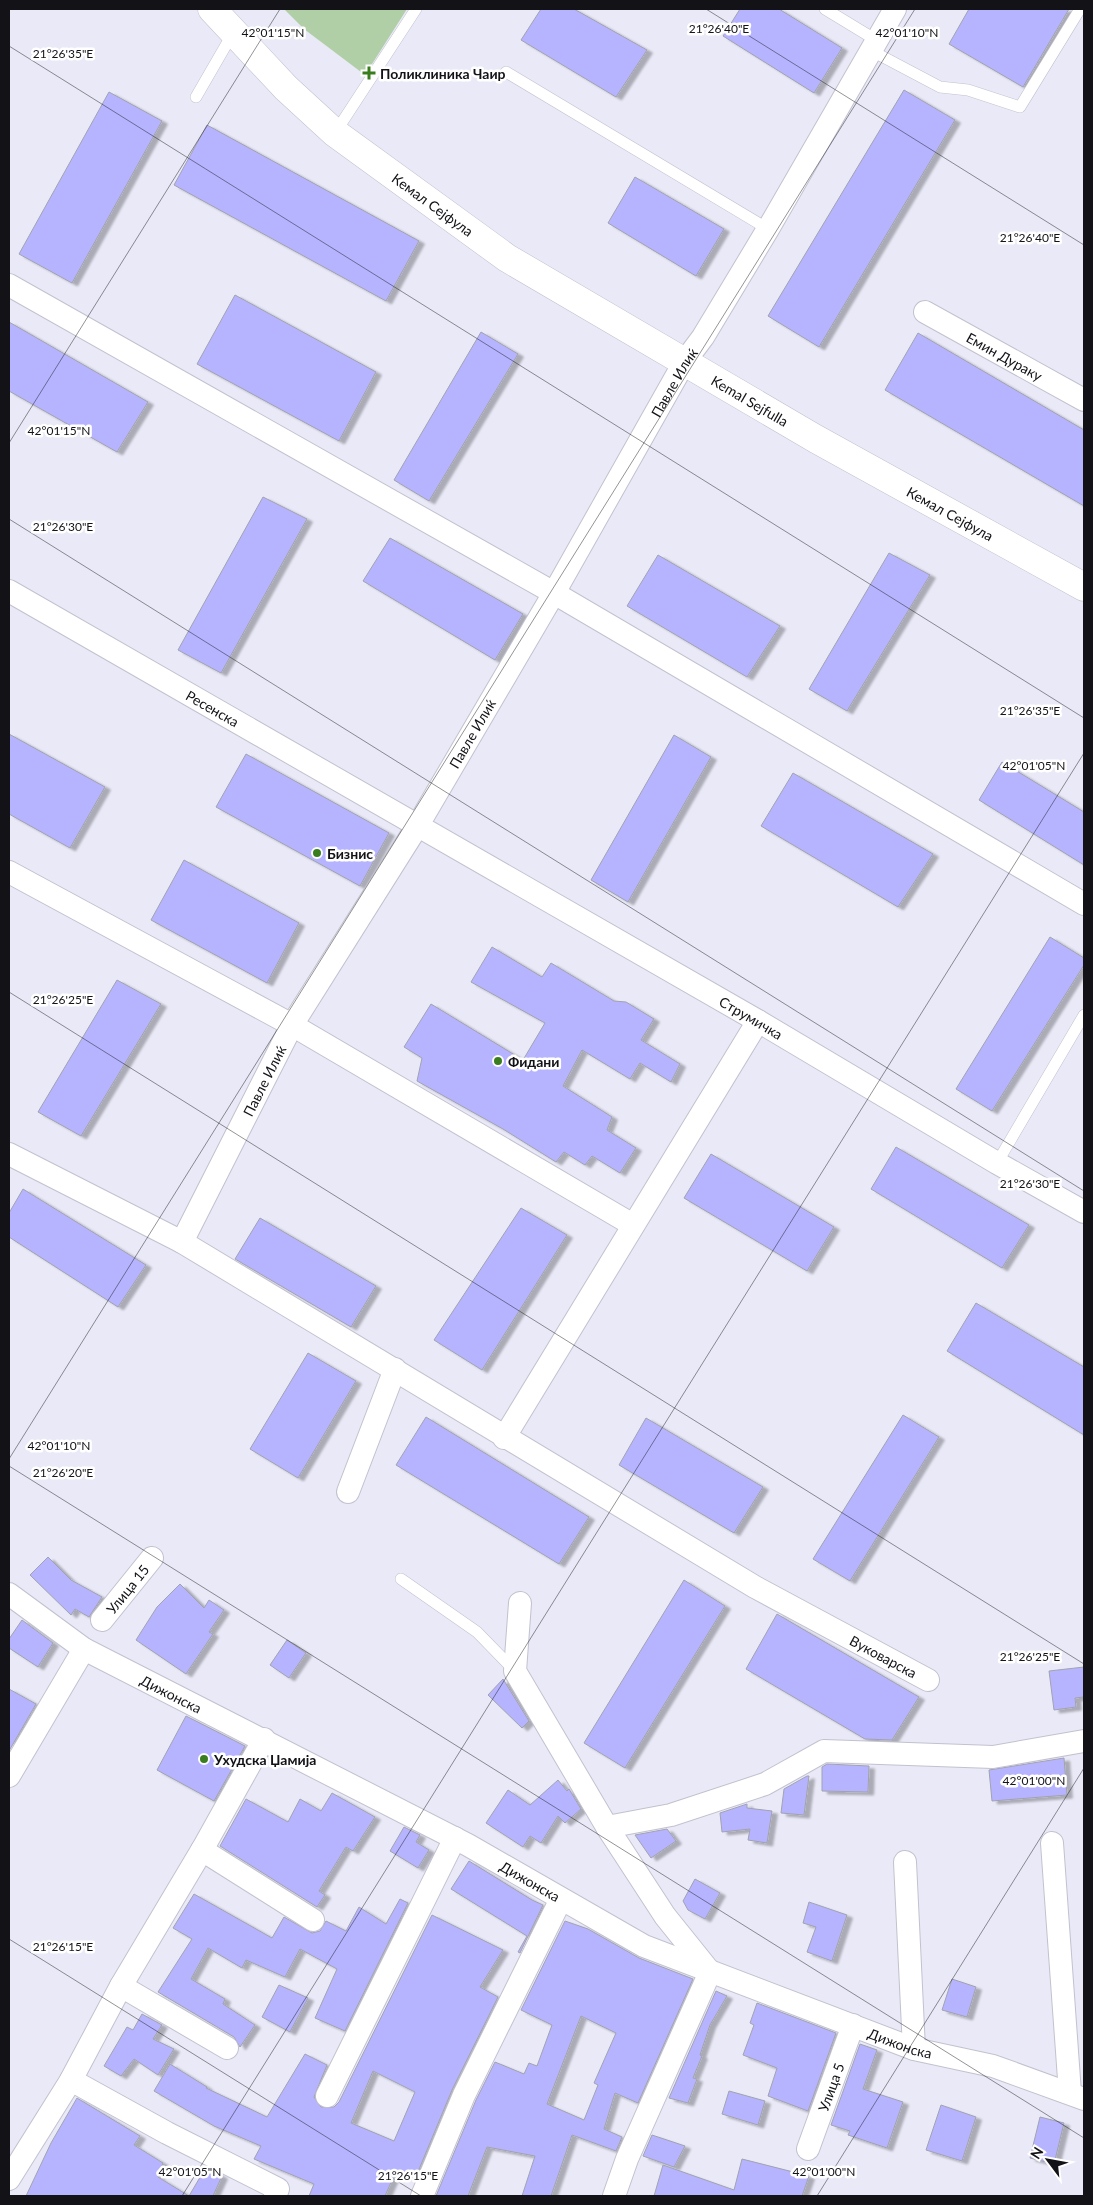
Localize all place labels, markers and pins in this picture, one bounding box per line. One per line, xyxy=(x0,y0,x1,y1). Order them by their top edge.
place label: Поликлиника Чаир xyxy=(380,65,506,82)
marker: Поликлиника Чаир xyxy=(362,66,376,80)
place label: Бизнис xyxy=(327,845,373,862)
marker: Бизнис xyxy=(311,847,323,859)
place label: Фидани xyxy=(508,1053,559,1070)
marker: Фидани xyxy=(492,1055,504,1067)
place label: Ухудска Џамија xyxy=(213,1751,316,1768)
marker: Ухудска Џамија xyxy=(198,1753,210,1765)

